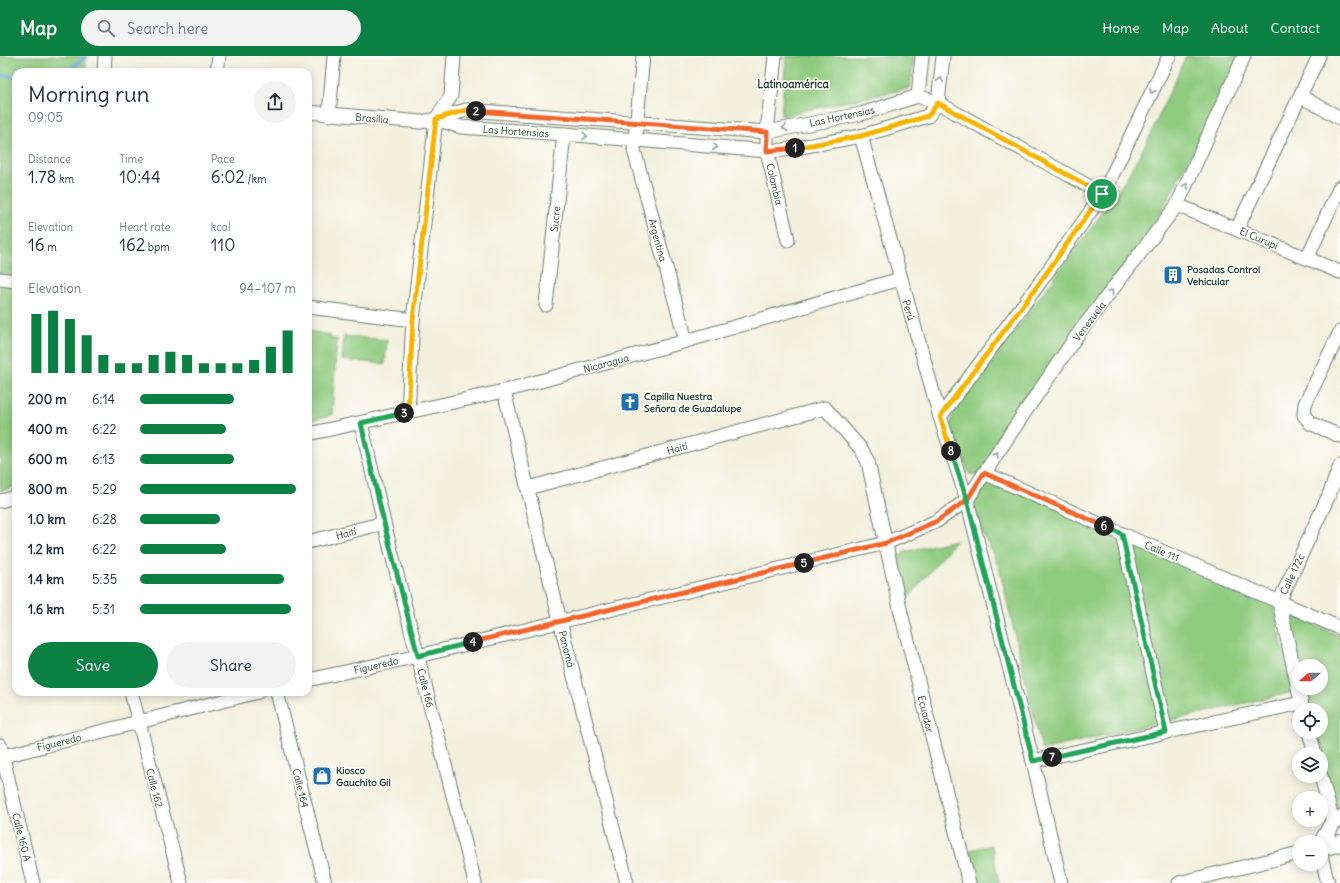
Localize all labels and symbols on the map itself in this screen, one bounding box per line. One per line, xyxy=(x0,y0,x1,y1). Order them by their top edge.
district label: Latinoamérica xyxy=(757,77,829,91)
one-way arrow xyxy=(936,77,945,83)
one-way arrow xyxy=(1149,87,1157,94)
pin: 2 xyxy=(466,101,486,121)
street label: Las Hortensias xyxy=(808,103,876,130)
street label: Brasilia xyxy=(355,111,389,126)
street label: Las Hortensias xyxy=(482,123,550,140)
one-way arrow xyxy=(781,124,788,132)
one-way arrow xyxy=(582,131,588,140)
pin: 1 xyxy=(785,138,805,158)
one-way arrow xyxy=(712,142,718,151)
street label: Colombia xyxy=(763,162,786,206)
pin xyxy=(1085,177,1119,211)
one-way arrow xyxy=(1181,183,1189,190)
street label: Sucre xyxy=(548,206,563,232)
street label: Argentina xyxy=(646,217,670,263)
street label: El Curupí xyxy=(1238,225,1280,252)
place label: Posadas Control Vehicular xyxy=(1187,263,1260,288)
building icon: Posadas Control Vehicular xyxy=(1162,264,1184,286)
one-way arrow xyxy=(1106,289,1113,296)
street label: Perú xyxy=(899,298,918,322)
street label: Venezuela xyxy=(1070,299,1109,344)
street label: Nicaragua xyxy=(582,351,631,376)
place label: Capilla Nuestra Señora de Guadalupe xyxy=(644,390,742,415)
church icon: Capilla Nuestra Señora de Guadalupe xyxy=(619,391,641,413)
pin: 3 xyxy=(394,403,414,423)
street label: Haití xyxy=(665,440,689,457)
pin: 8 xyxy=(941,441,961,461)
one-way arrow xyxy=(991,452,999,459)
pin: 6 xyxy=(1094,516,1114,536)
street label: Haití xyxy=(334,525,358,542)
street label: Calle 111 xyxy=(1143,538,1181,565)
street label: Calle 172c xyxy=(1277,552,1308,597)
pin: 5 xyxy=(794,553,814,573)
street label: Panamá xyxy=(556,629,577,669)
pin: 4 xyxy=(463,632,483,652)
street label: Figueredo xyxy=(353,654,400,677)
north arrow xyxy=(1292,659,1328,695)
street label: Calle 166 xyxy=(414,667,437,709)
street label: Ecuador xyxy=(915,694,936,734)
street label: Figueredo xyxy=(36,731,83,754)
pin: 7 xyxy=(1042,747,1062,767)
place label: Kiosco Gauchito Gil xyxy=(336,764,391,789)
shop icon: Kiosco Gauchito Gil xyxy=(311,765,333,787)
street label: Calle 162 xyxy=(143,767,166,809)
street label: Calle 164 xyxy=(289,767,312,809)
street label: Calle 160 A xyxy=(9,811,34,863)

